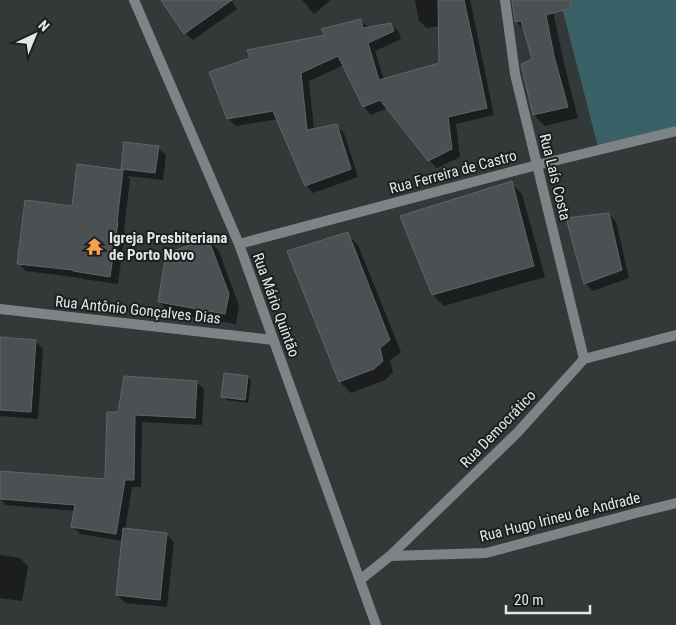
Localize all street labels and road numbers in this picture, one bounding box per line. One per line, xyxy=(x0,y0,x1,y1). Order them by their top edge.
street label: Rua Laís Costa xyxy=(536,132,574,222)
street label: Rua Ferreira de Castro xyxy=(387,146,519,198)
street label: Rua Mário Quintão xyxy=(249,250,303,360)
street label: Rua Antônio Gonçalves Dias xyxy=(54,292,222,328)
street label: Rua Democrático xyxy=(456,386,540,472)
street label: Rua Hugo Irineu de Andrade xyxy=(478,488,642,546)

